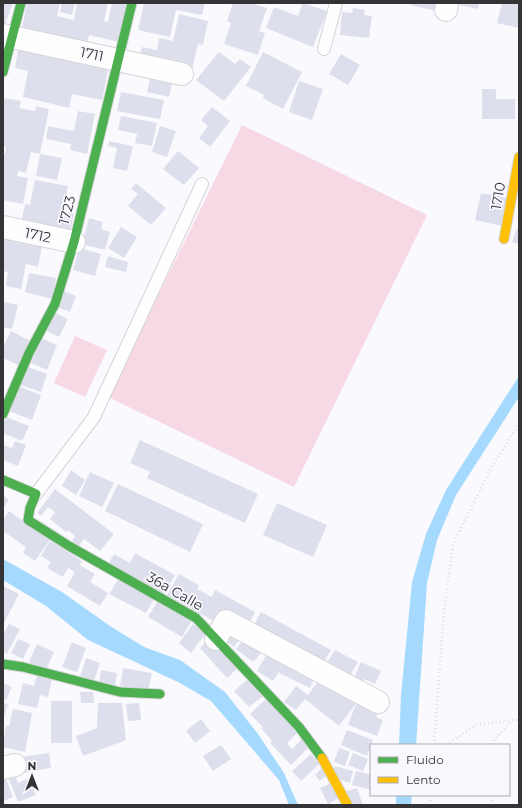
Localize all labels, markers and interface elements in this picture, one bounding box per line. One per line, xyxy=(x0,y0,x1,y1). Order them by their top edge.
street label: 1711 xyxy=(79,43,105,65)
street label: 1710 xyxy=(487,181,509,211)
street label: 1723 xyxy=(55,194,79,226)
street label: 1712 xyxy=(23,223,53,247)
street label: 36a Calle xyxy=(143,568,207,614)
legend xyxy=(370,744,510,796)
text: Fluido xyxy=(406,752,444,767)
north arrow xyxy=(12,756,52,796)
text: N xyxy=(28,759,36,773)
text: Lento xyxy=(406,772,441,787)

